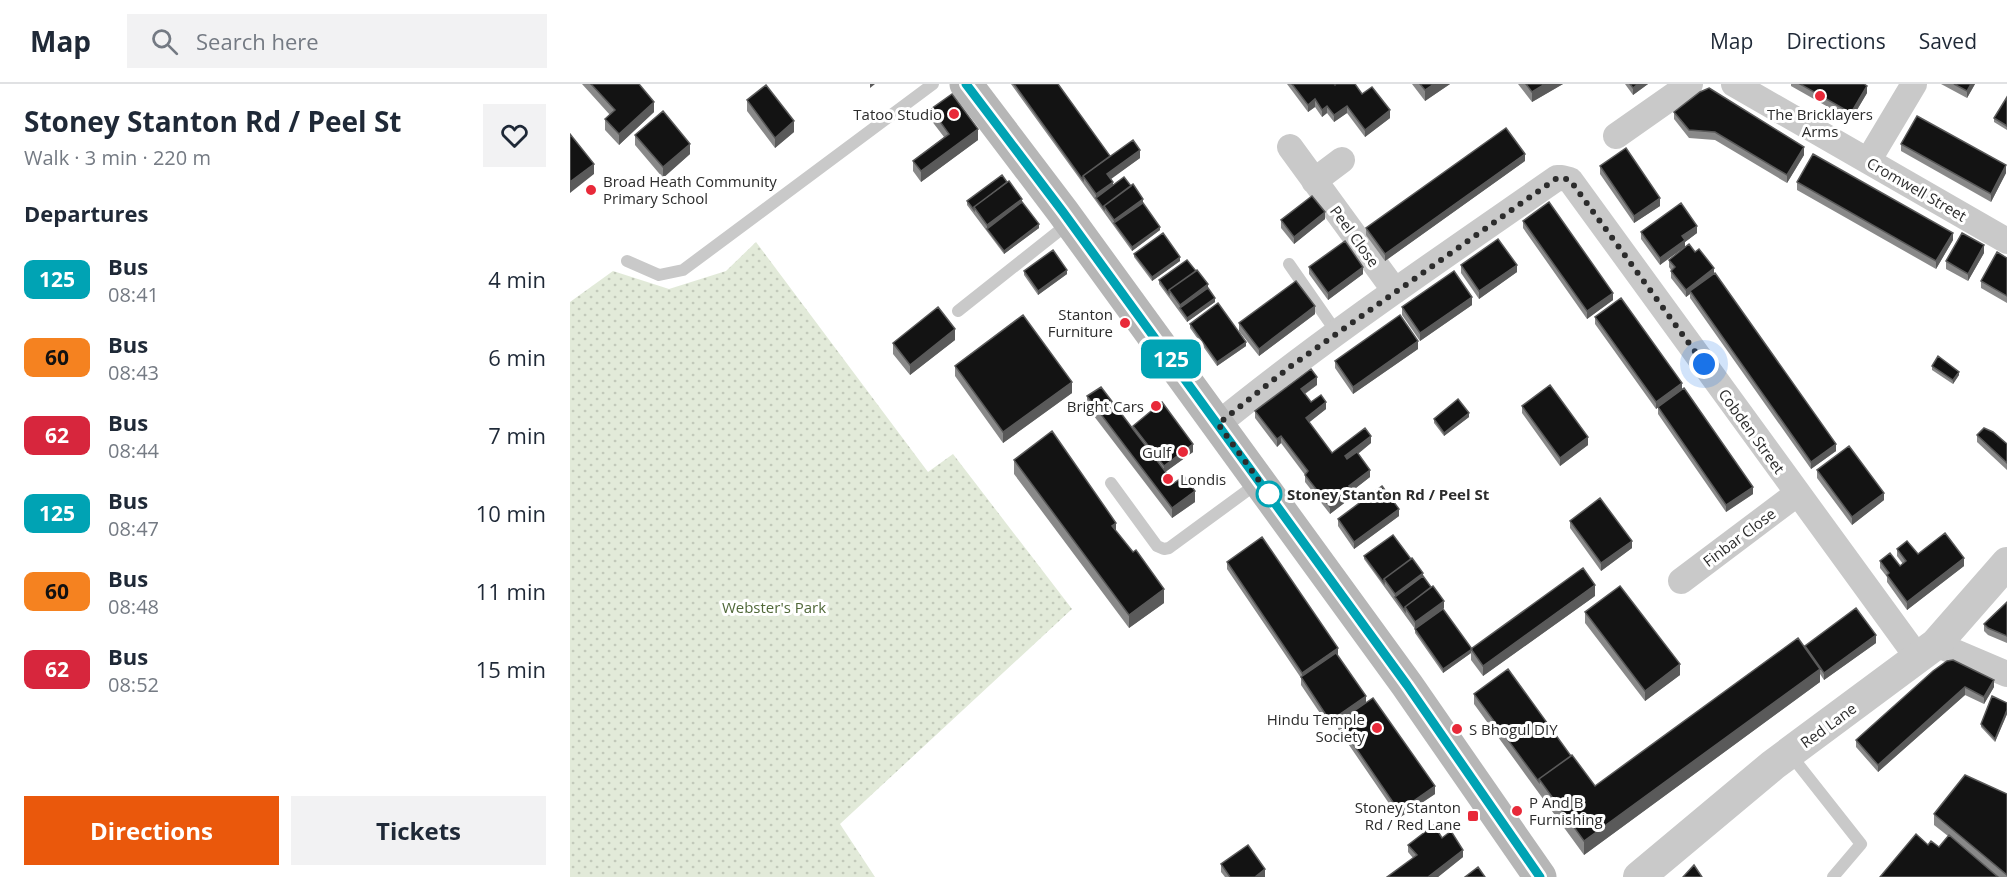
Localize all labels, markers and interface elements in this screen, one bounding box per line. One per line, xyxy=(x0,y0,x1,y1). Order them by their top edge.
search box xyxy=(127,14,547,68)
text: Map xyxy=(30,22,91,60)
icon: search xyxy=(148,25,181,58)
text: Search here xyxy=(196,26,319,56)
text: Map xyxy=(1710,27,1753,55)
text: Directions xyxy=(1786,27,1886,55)
text: Saved xyxy=(1919,27,1977,55)
marker: The Bricklayers Arms xyxy=(1813,89,1827,103)
text: Stoney Stanton Rd / Peel St xyxy=(24,102,402,140)
button: heart xyxy=(483,104,546,167)
place label: Tatoo Studio xyxy=(853,104,942,124)
place label: The Bricklayers Arms xyxy=(1767,104,1873,141)
marker: Tatoo Studio xyxy=(947,107,961,121)
text: Walk · 3 min · 220 m xyxy=(24,144,211,171)
street label: Cromwell Street xyxy=(1864,152,1970,226)
place label: Broad Heath Community Primary School xyxy=(603,171,777,208)
marker: Broad Heath Community Primary School xyxy=(584,183,598,197)
text: Departures xyxy=(24,198,148,228)
street label: Peel Close xyxy=(1326,201,1384,271)
text: Bus xyxy=(108,251,148,281)
text: 4 min xyxy=(488,264,546,294)
text: 125 xyxy=(39,265,75,293)
text: 08:41 xyxy=(108,281,159,308)
place label: Stanton Furniture xyxy=(1048,304,1113,341)
marker: Stanton Furniture xyxy=(1118,316,1132,330)
text: Bus xyxy=(108,329,148,359)
line badge: 125 xyxy=(1136,340,1206,378)
text: 6 min xyxy=(488,342,546,372)
text: 60 xyxy=(45,343,69,371)
text: 125 xyxy=(1153,345,1189,373)
your location xyxy=(1689,349,1719,379)
text: 08:43 xyxy=(108,359,159,386)
street label: Cobden Street xyxy=(1714,385,1790,477)
place label: Bright Cars xyxy=(1067,396,1144,416)
marker: Bright Cars xyxy=(1149,399,1163,413)
text: Bus xyxy=(108,407,148,437)
text: 7 min xyxy=(488,420,546,450)
text: 62 xyxy=(45,421,69,449)
text: 08:44 xyxy=(108,437,159,464)
place label: Gulf xyxy=(1142,442,1172,462)
marker: Gulf xyxy=(1176,445,1190,459)
place label: Londis xyxy=(1180,469,1226,489)
marker: Londis xyxy=(1161,472,1175,486)
marker: Stoney Stanton Rd / Peel St xyxy=(1256,481,1282,507)
place label: Stoney Stanton Rd / Peel St xyxy=(1287,484,1490,504)
text: Bus xyxy=(108,485,148,515)
text: 10 min xyxy=(476,498,546,528)
text: 125 xyxy=(39,499,75,527)
street label: Finbar Close xyxy=(1699,503,1779,571)
text: 08:47 xyxy=(108,515,159,542)
text: Bus xyxy=(108,563,148,593)
text: 11 min xyxy=(476,576,546,606)
text: 60 xyxy=(45,577,69,605)
text: 08:48 xyxy=(108,593,159,620)
park label: Webster's Park xyxy=(722,597,826,617)
text: Bus xyxy=(108,641,148,671)
text: 15 min xyxy=(476,654,546,684)
text: 62 xyxy=(45,655,69,683)
text: 08:52 xyxy=(108,671,159,698)
street label: Red Lane xyxy=(1796,698,1860,752)
place label: Hindu Temple Society xyxy=(1267,709,1365,746)
place label: S Bhogul DIY xyxy=(1469,719,1558,739)
marker: Hindu Temple Society xyxy=(1370,721,1384,735)
marker: S Bhogul DIY xyxy=(1450,722,1464,736)
place label: P And B Furnishing xyxy=(1529,792,1603,829)
button: Directions xyxy=(24,796,279,865)
button: Tickets xyxy=(291,796,546,865)
place label: Stoney Stanton Rd / Red Lane xyxy=(1355,797,1461,834)
marker: P And B Furnishing xyxy=(1510,804,1524,818)
marker: Stoney Stanton Rd / Red Lane xyxy=(1466,809,1480,823)

